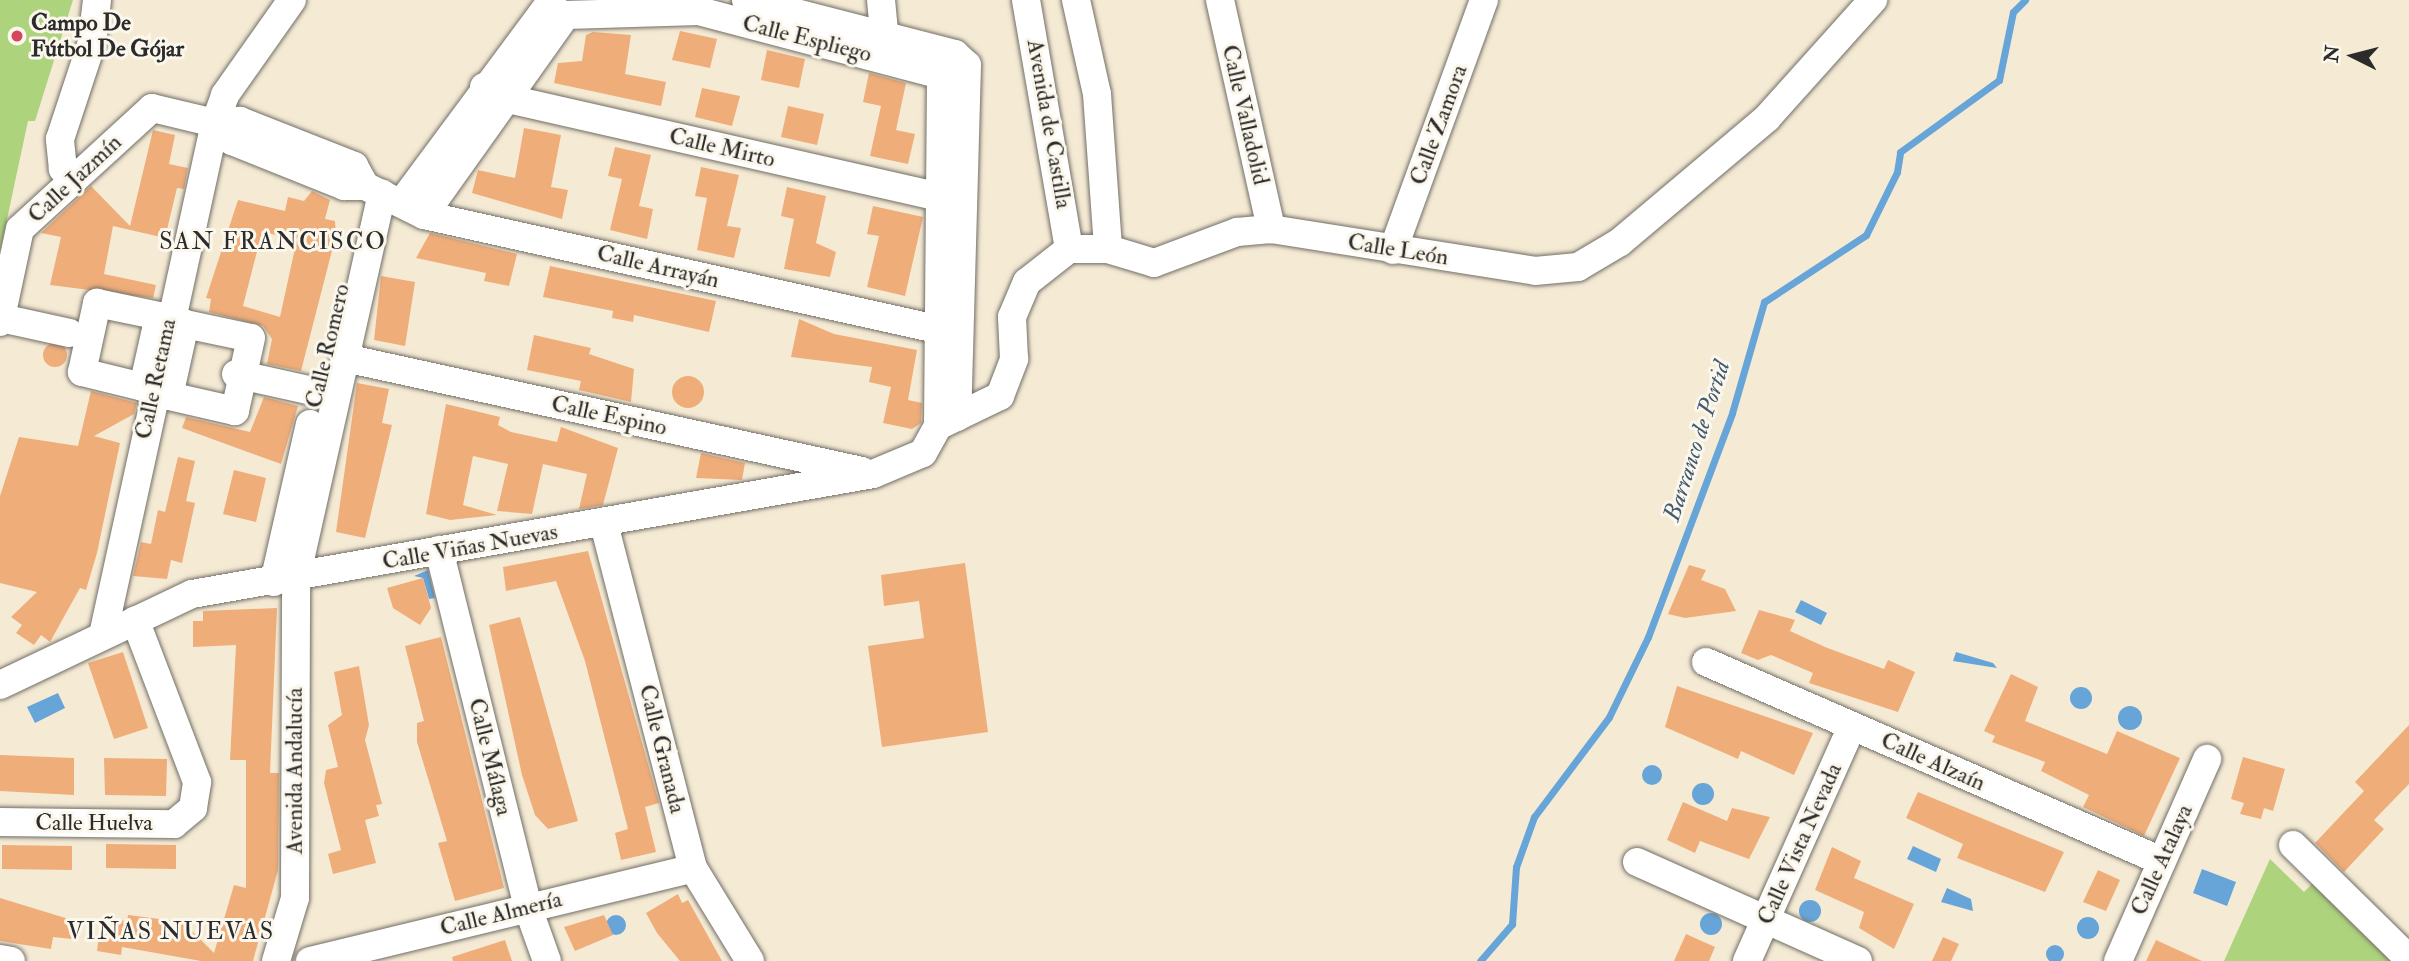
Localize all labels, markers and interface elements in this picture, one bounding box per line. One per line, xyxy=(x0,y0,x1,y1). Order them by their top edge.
place label: Campo De Fútbol De Gójar xyxy=(31,9,184,63)
street label: Calle Espliego xyxy=(740,10,874,68)
north arrow xyxy=(2318,21,2388,91)
marker: Campo De Fútbol De Gójar xyxy=(9,28,25,44)
street label: Avenida de Castilla xyxy=(1021,37,1077,211)
street label: Calle Valladolid xyxy=(1215,42,1275,188)
text: N xyxy=(2319,44,2345,64)
street label: Calle Zamora xyxy=(1404,61,1474,189)
street label: Calle Mirto xyxy=(666,122,778,174)
street label: Calle Jazmín xyxy=(23,129,127,229)
district label: SAN FRANCISCO xyxy=(161,228,385,256)
street label: Calle León xyxy=(1346,228,1450,272)
street label: Calle Arrayán xyxy=(594,240,722,294)
street label: Calle Romero xyxy=(300,281,356,411)
street label: Calle Retama xyxy=(130,316,182,442)
water label: Barranco de Portid xyxy=(1658,357,1736,525)
street label: Calle Espino xyxy=(549,390,669,442)
street label: Calle Viñas Nuevas xyxy=(380,518,560,576)
street label: Calle Granada xyxy=(633,682,691,816)
street label: Avenida Andalucía xyxy=(281,688,309,854)
street label: Calle Málaga xyxy=(462,695,518,819)
street label: Calle Alzaín xyxy=(1876,727,1990,797)
street label: Calle Vista Nevada xyxy=(1752,759,1848,929)
street label: Calle Atalaya xyxy=(2125,800,2199,920)
street label: Calle Huelva xyxy=(35,809,153,837)
street label: Calle Almería xyxy=(437,886,565,942)
district label: VIÑAS NUEVAS xyxy=(68,918,274,946)

